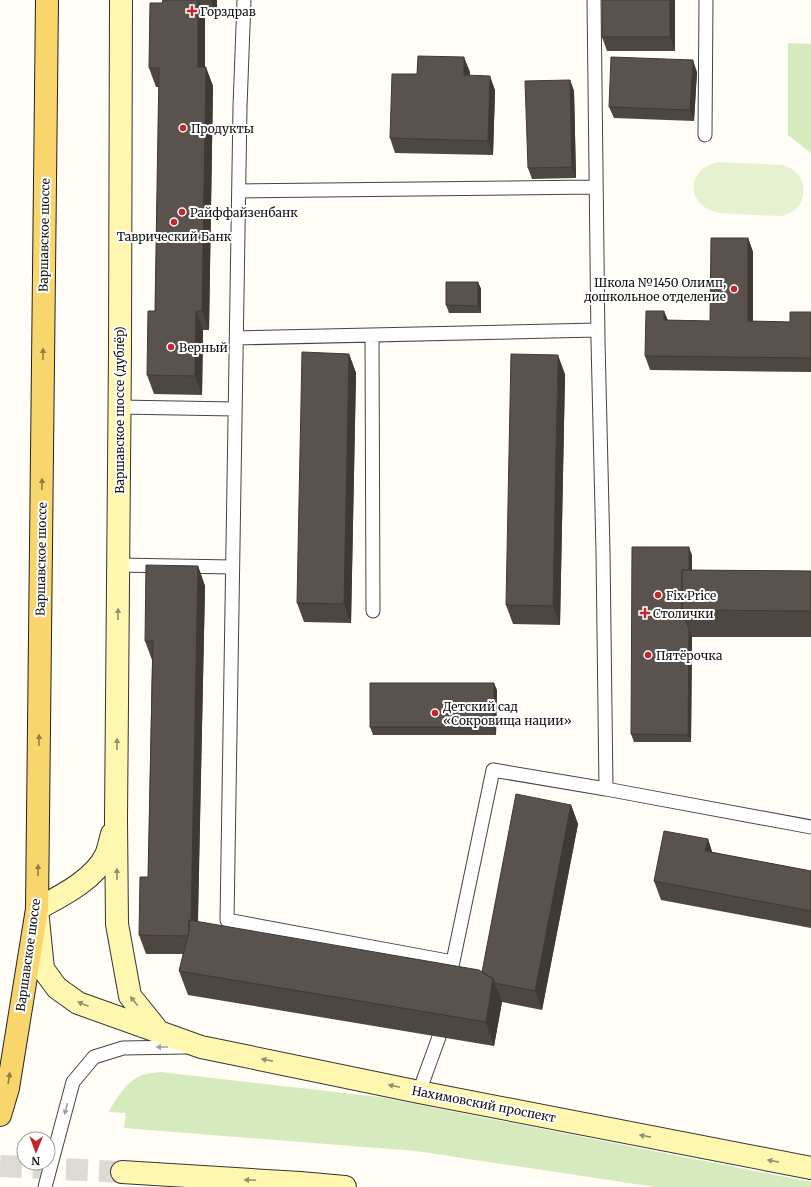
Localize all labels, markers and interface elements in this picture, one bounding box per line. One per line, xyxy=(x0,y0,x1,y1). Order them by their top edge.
place label: Горздрав xyxy=(200,4,256,19)
marker: Горздрав xyxy=(187,6,197,16)
place label: Продукты xyxy=(191,121,254,136)
marker: Продукты xyxy=(178,123,188,133)
street label: Варшавское шоссе xyxy=(36,178,52,292)
place label: Райффайзенбанк xyxy=(190,205,298,220)
marker: Райффайзенбанк xyxy=(177,207,187,217)
marker: Таврический Банк xyxy=(169,217,179,227)
place label: Таврический Банк xyxy=(117,229,232,244)
place label: Школа №1450 Олимп, дошкольное отделение xyxy=(583,275,726,304)
marker: Школа №1450 Олимп, дошкольное отделение xyxy=(729,284,739,294)
street label: Варшавское шоссе (дублёр) xyxy=(112,326,127,494)
place label: Верный xyxy=(179,340,228,355)
marker: Верный xyxy=(166,342,176,352)
one-way arrow xyxy=(40,347,46,360)
one-way arrow xyxy=(39,477,45,490)
street label: Варшавское шоссе xyxy=(33,502,49,616)
place label: Fix Price xyxy=(666,588,716,603)
marker: Fix Price xyxy=(653,590,663,600)
place label: Столички xyxy=(653,606,714,621)
one-way arrow xyxy=(115,607,121,620)
marker: Столички xyxy=(640,608,650,618)
place label: Пятёрочка xyxy=(656,648,723,663)
marker: Пятёрочка xyxy=(643,650,653,660)
place label: Детский сад «Сокровища нации» xyxy=(443,699,572,728)
marker: Детский сад «Сокровища нации» xyxy=(430,708,440,718)
one-way arrow xyxy=(36,733,42,746)
one-way arrow xyxy=(114,737,120,750)
one-way arrow xyxy=(34,864,41,876)
one-way arrow xyxy=(114,867,120,880)
street label: Варшавское шоссе xyxy=(13,898,43,1012)
one-way arrow xyxy=(130,996,139,1007)
one-way arrow xyxy=(76,1000,88,1006)
one-way arrow xyxy=(155,1044,168,1050)
one-way arrow xyxy=(260,1057,273,1063)
one-way arrow xyxy=(7,1072,13,1084)
one-way arrow xyxy=(388,1083,400,1089)
street label: Нахимовский проспект xyxy=(411,1083,557,1125)
one-way arrow xyxy=(63,1103,69,1115)
north arrow xyxy=(16,1131,56,1171)
one-way arrow xyxy=(639,1132,651,1138)
text: N xyxy=(31,1154,40,1168)
one-way arrow xyxy=(767,1157,779,1163)
one-way arrow xyxy=(244,1176,256,1183)

